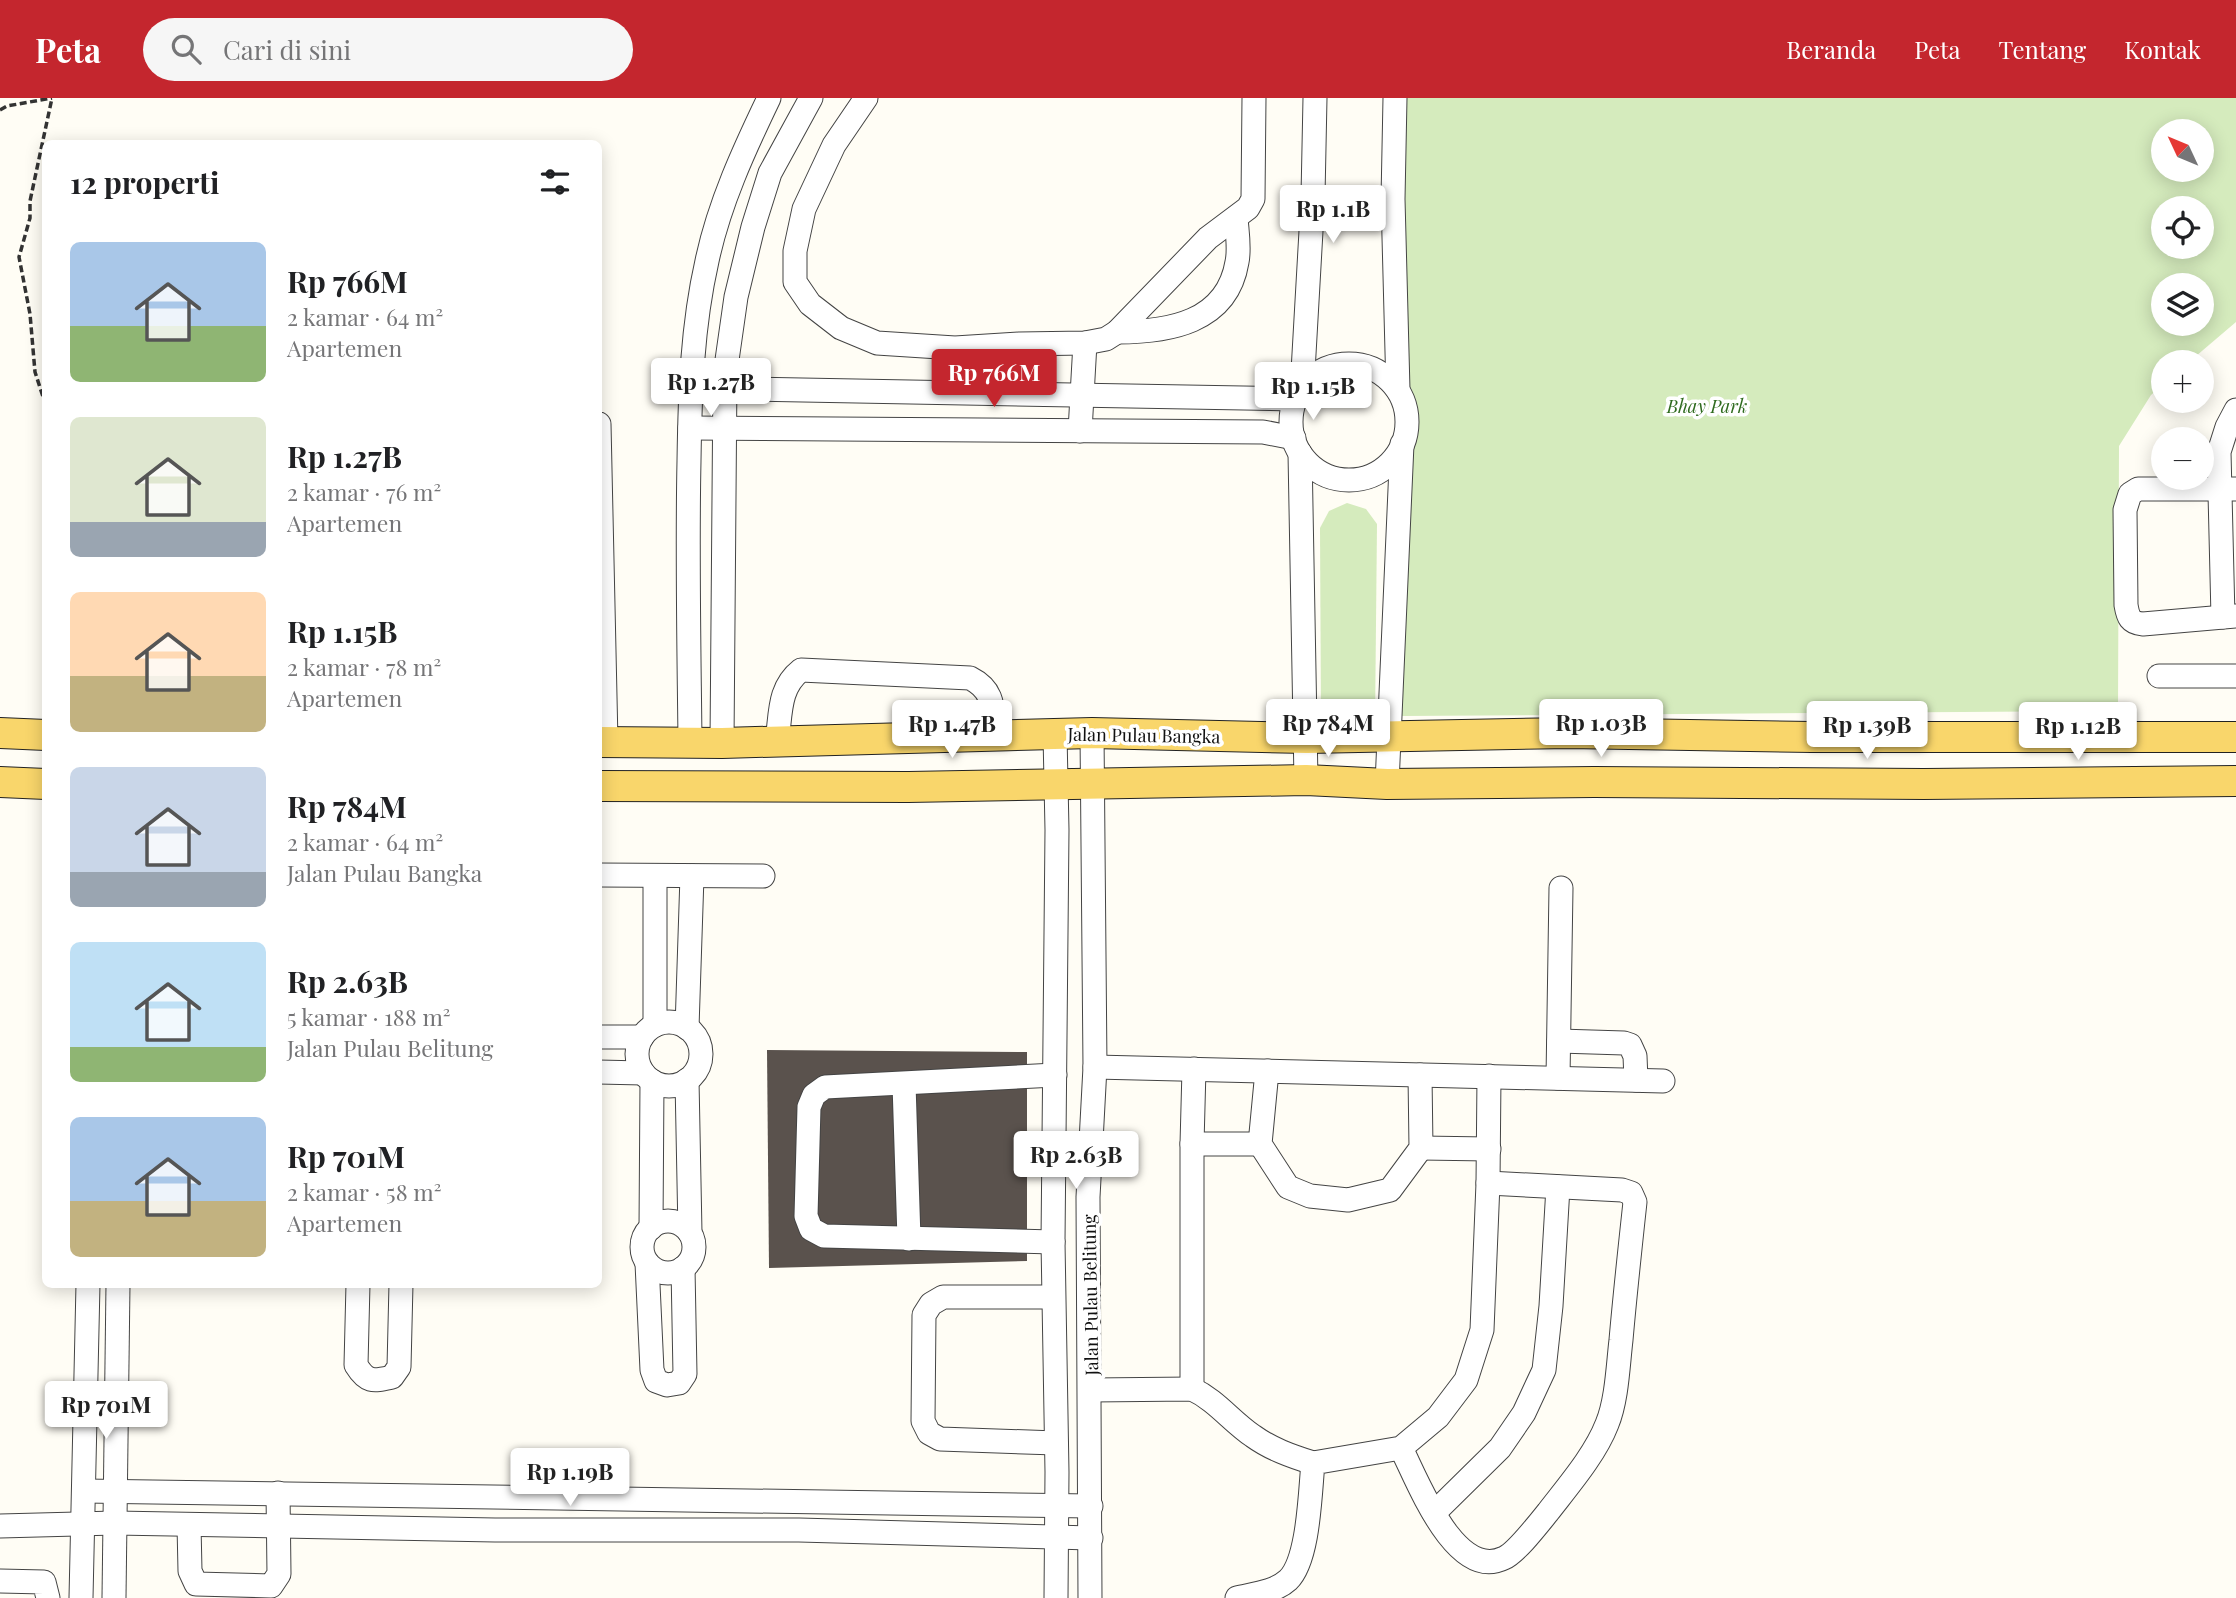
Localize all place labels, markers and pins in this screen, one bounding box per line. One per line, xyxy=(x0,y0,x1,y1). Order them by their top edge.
pin: Rp 1.1B xyxy=(1268,186,1398,245)
pin: Rp 766M xyxy=(929,350,1059,409)
pin: Rp 1.27B xyxy=(639,358,783,418)
pin: Rp 1.15B xyxy=(1241,362,1385,422)
pin: Rp 1.47B xyxy=(880,700,1024,760)
pin: Rp 784M xyxy=(1263,700,1393,759)
pin: Rp 1.03B xyxy=(1529,700,1673,759)
pin: Rp 1.39B xyxy=(1795,702,1939,761)
pin: Rp 1.12B xyxy=(2006,702,2150,762)
pin: Rp 2.63B xyxy=(1004,1132,1148,1191)
pin: Rp 701M xyxy=(41,1382,171,1441)
pin: Rp 1.19B xyxy=(498,1448,642,1508)

